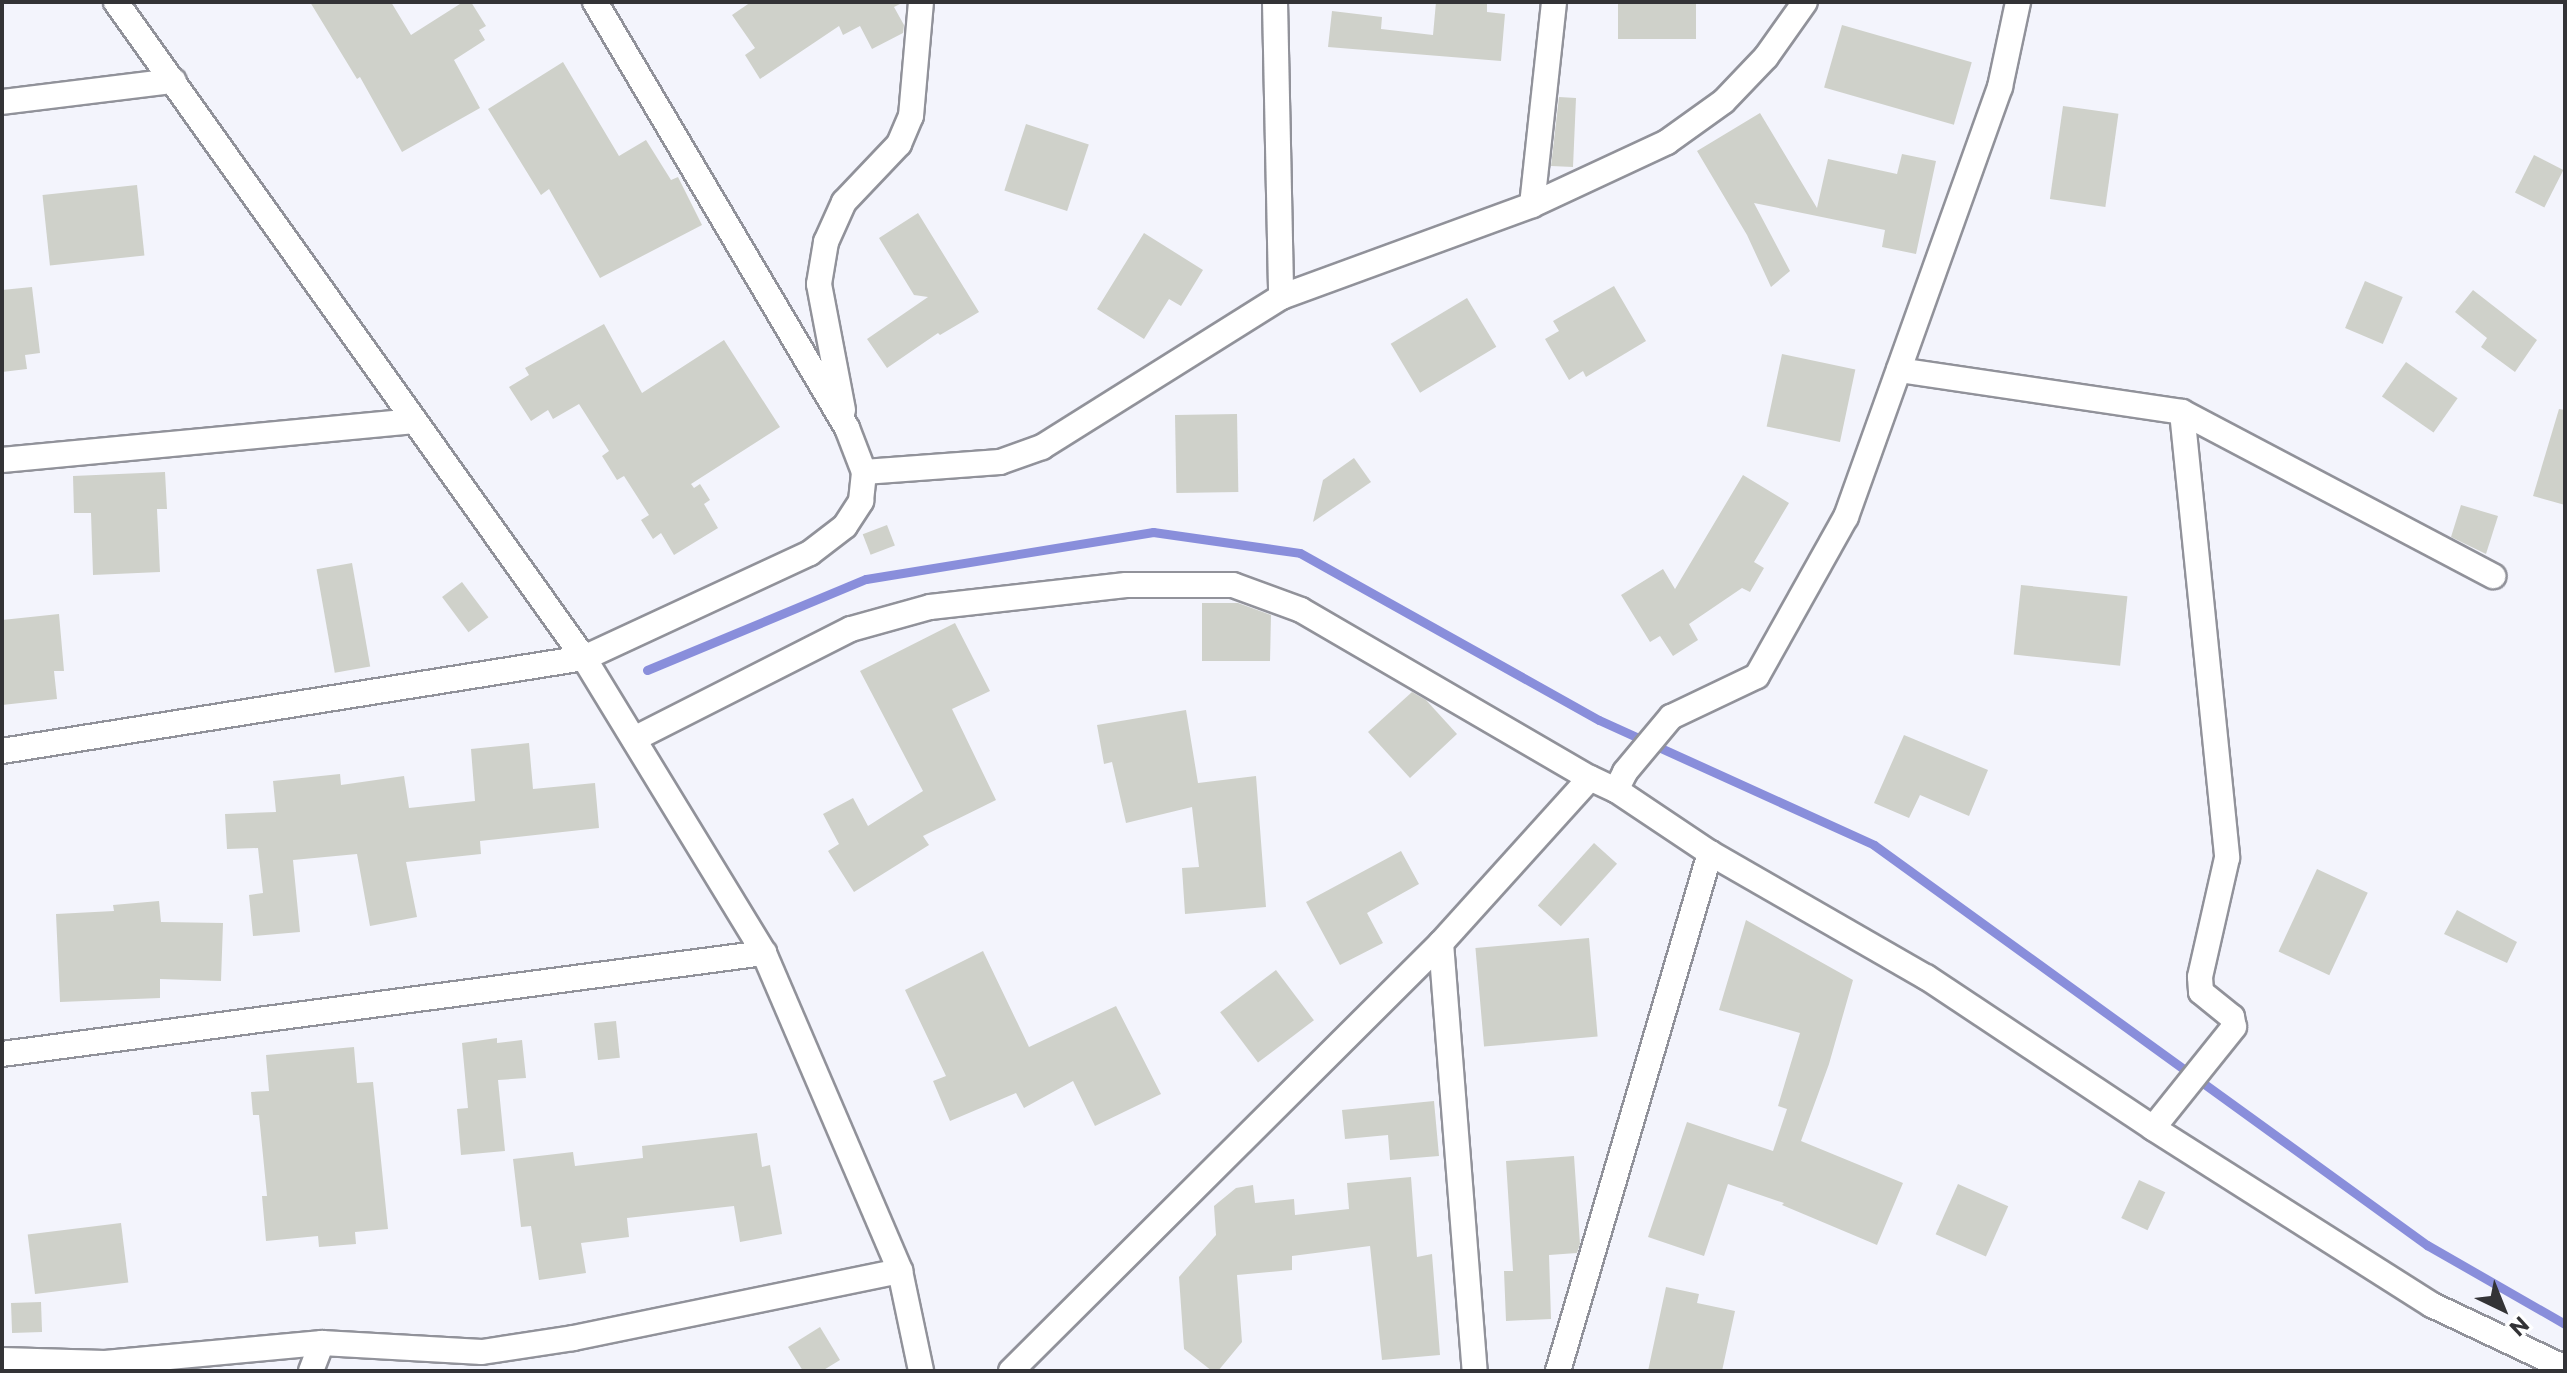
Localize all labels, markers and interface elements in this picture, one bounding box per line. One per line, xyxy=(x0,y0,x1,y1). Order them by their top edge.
north arrow xyxy=(2463,1269,2543,1349)
text: N xyxy=(2504,1311,2535,1342)

